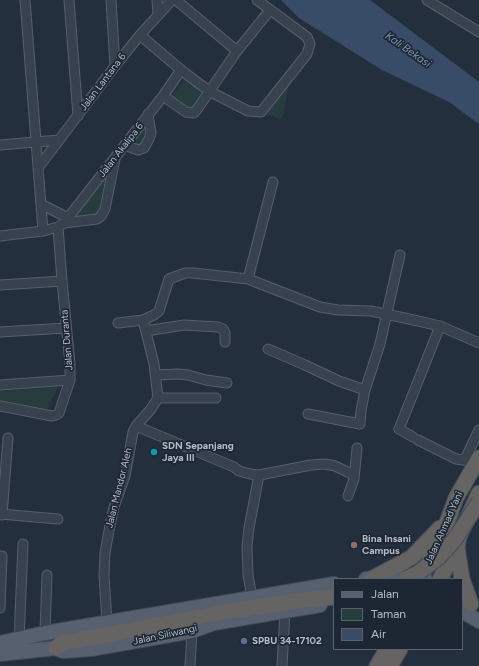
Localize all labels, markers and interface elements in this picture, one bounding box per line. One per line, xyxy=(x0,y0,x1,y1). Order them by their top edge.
water label: Kali Bekasi xyxy=(383,29,433,71)
street label: Jalan Lantana 6 xyxy=(77,51,129,113)
street label: Jalan Akalipa 6 xyxy=(96,120,146,180)
street label: Jalan Duranta xyxy=(58,309,76,371)
place label: SDN Sepanjang Jaya III xyxy=(162,440,234,464)
street label: Jalan Mandor Aleh xyxy=(103,447,135,529)
marker: SDN Sepanjang Jaya III xyxy=(149,447,159,457)
street label: Jalan Ahmad Yani xyxy=(423,490,465,566)
place label: Bina Insani Campus xyxy=(362,533,411,556)
marker: Bina Insani Campus xyxy=(349,540,359,550)
legend xyxy=(333,578,463,650)
text: Jalan xyxy=(371,587,399,601)
text: Taman xyxy=(371,607,406,621)
street label: Jalan Siliwangi xyxy=(132,622,198,648)
text: Air xyxy=(371,627,386,641)
place label: SPBU 34-17102 xyxy=(252,635,322,647)
marker: SPBU 34-17102 xyxy=(239,636,249,646)

